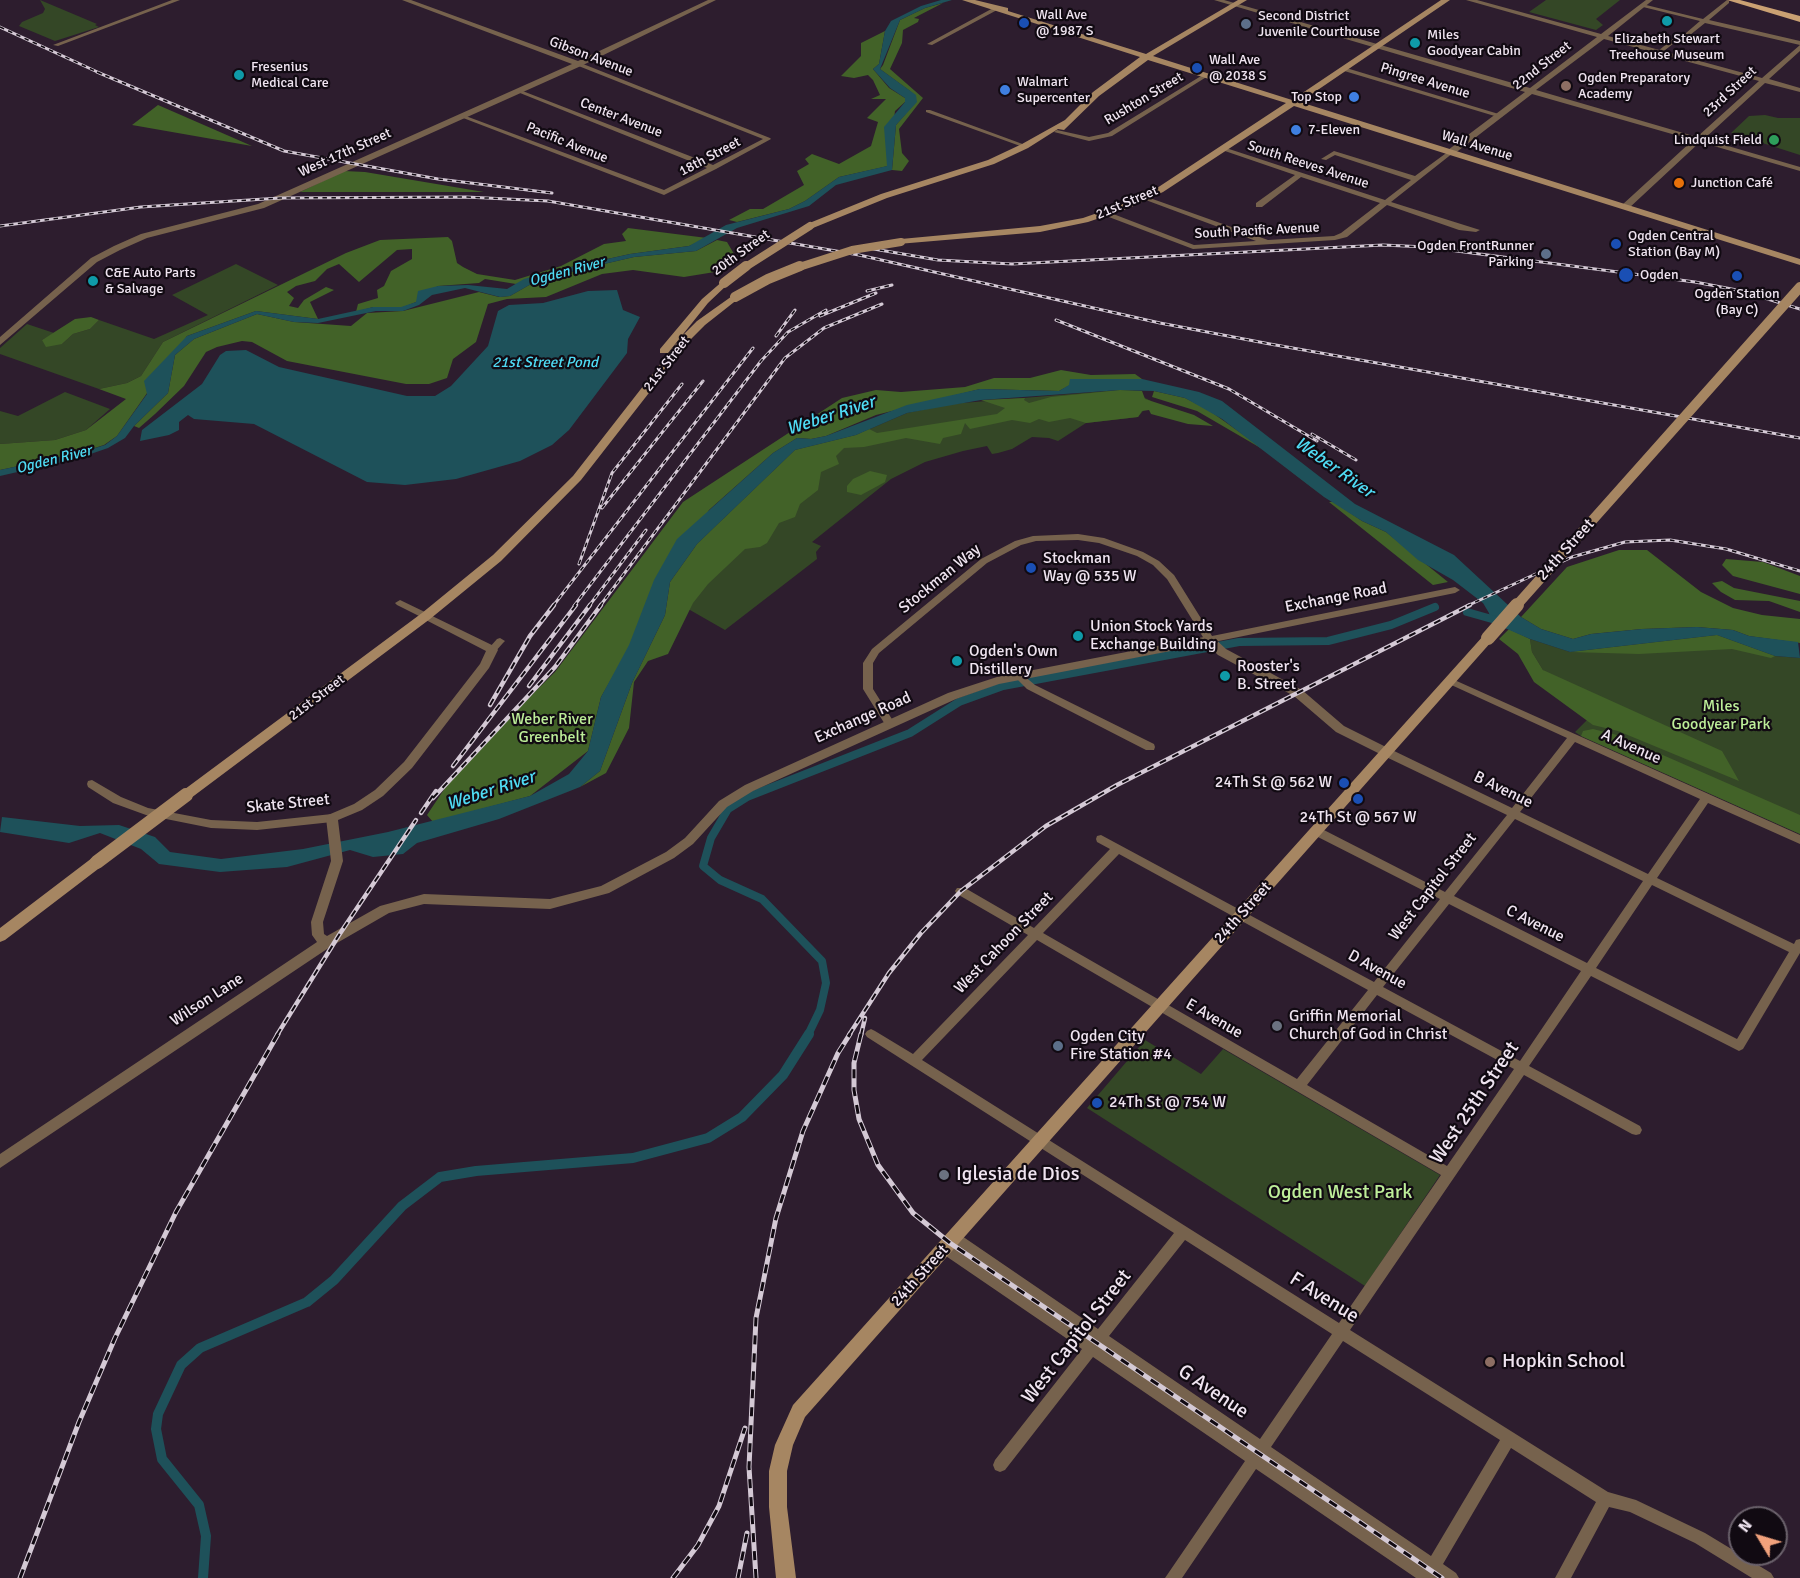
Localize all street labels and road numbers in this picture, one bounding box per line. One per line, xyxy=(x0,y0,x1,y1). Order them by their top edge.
street label: Gibson Avenue xyxy=(547,33,635,81)
street label: 22nd Street xyxy=(1509,38,1575,94)
street label: Pingree Avenue xyxy=(1378,59,1472,103)
street label: 23rd Street xyxy=(1700,63,1760,121)
street label: Rushton Street xyxy=(1102,69,1186,129)
street label: Center Avenue xyxy=(577,95,665,141)
street label: Pacific Avenue xyxy=(524,119,610,167)
street label: West 17th Street xyxy=(296,125,394,181)
street label: Wall Avenue xyxy=(1439,127,1515,165)
street label: 18th Street xyxy=(676,134,744,180)
street label: South Reeves Avenue xyxy=(1245,137,1371,193)
street label: 21st Street xyxy=(1093,182,1161,224)
street label: South Pacific Avenue xyxy=(1194,219,1320,243)
street label: 20th Street xyxy=(709,226,773,280)
street label: 21st Street xyxy=(640,333,694,395)
street label: 24th Street xyxy=(1533,515,1599,585)
street label: Stockman Way xyxy=(895,540,985,618)
street label: Exchange Road xyxy=(1283,579,1389,617)
street label: 21st Street xyxy=(286,672,348,724)
street label: Exchange Road xyxy=(812,688,914,748)
street label: A Avenue xyxy=(1598,725,1664,769)
street label: B Avenue xyxy=(1470,768,1536,812)
street label: Skate Street xyxy=(245,790,331,818)
street label: West Capitol Street xyxy=(1385,829,1481,945)
street label: 24th Street xyxy=(1210,878,1276,948)
street label: West Cahoon Street xyxy=(951,888,1057,998)
street label: C Avenue xyxy=(1502,901,1568,947)
street label: D Avenue xyxy=(1344,946,1410,994)
street label: Wilson Lane xyxy=(167,969,247,1031)
street label: E Avenue xyxy=(1182,995,1246,1043)
street label: West 25th Street xyxy=(1425,1037,1525,1169)
street label: 24th Street xyxy=(887,1241,953,1311)
street label: West Capitol Street xyxy=(1017,1265,1137,1409)
street label: F Avenue xyxy=(1285,1267,1363,1329)
street label: G Avenue xyxy=(1173,1360,1253,1424)

